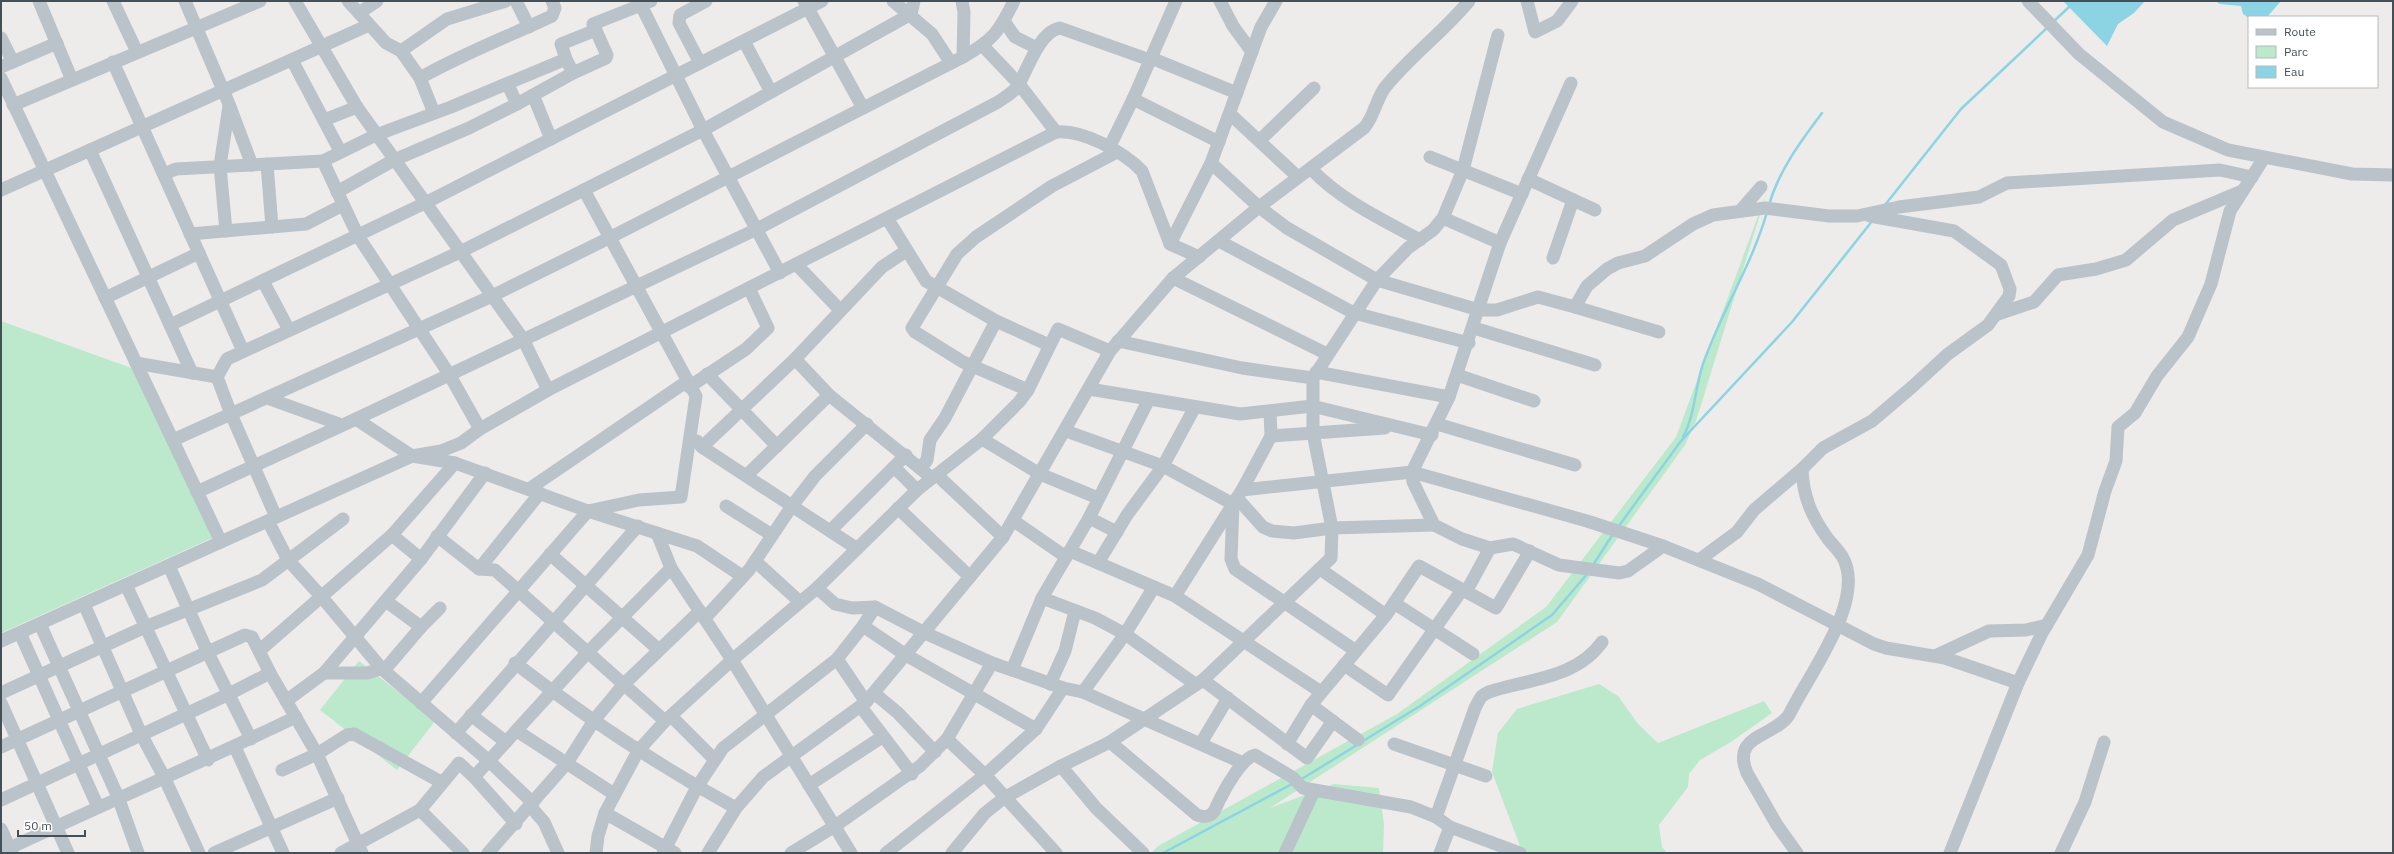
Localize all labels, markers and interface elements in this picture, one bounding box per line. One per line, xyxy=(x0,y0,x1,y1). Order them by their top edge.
legend xyxy=(2248,16,2378,88)
text: Route xyxy=(2284,24,2316,39)
text: Parc xyxy=(2284,44,2308,59)
text: Eau xyxy=(2284,64,2304,79)
scale bar xyxy=(18,812,85,838)
text: 50 m xyxy=(24,818,52,833)

